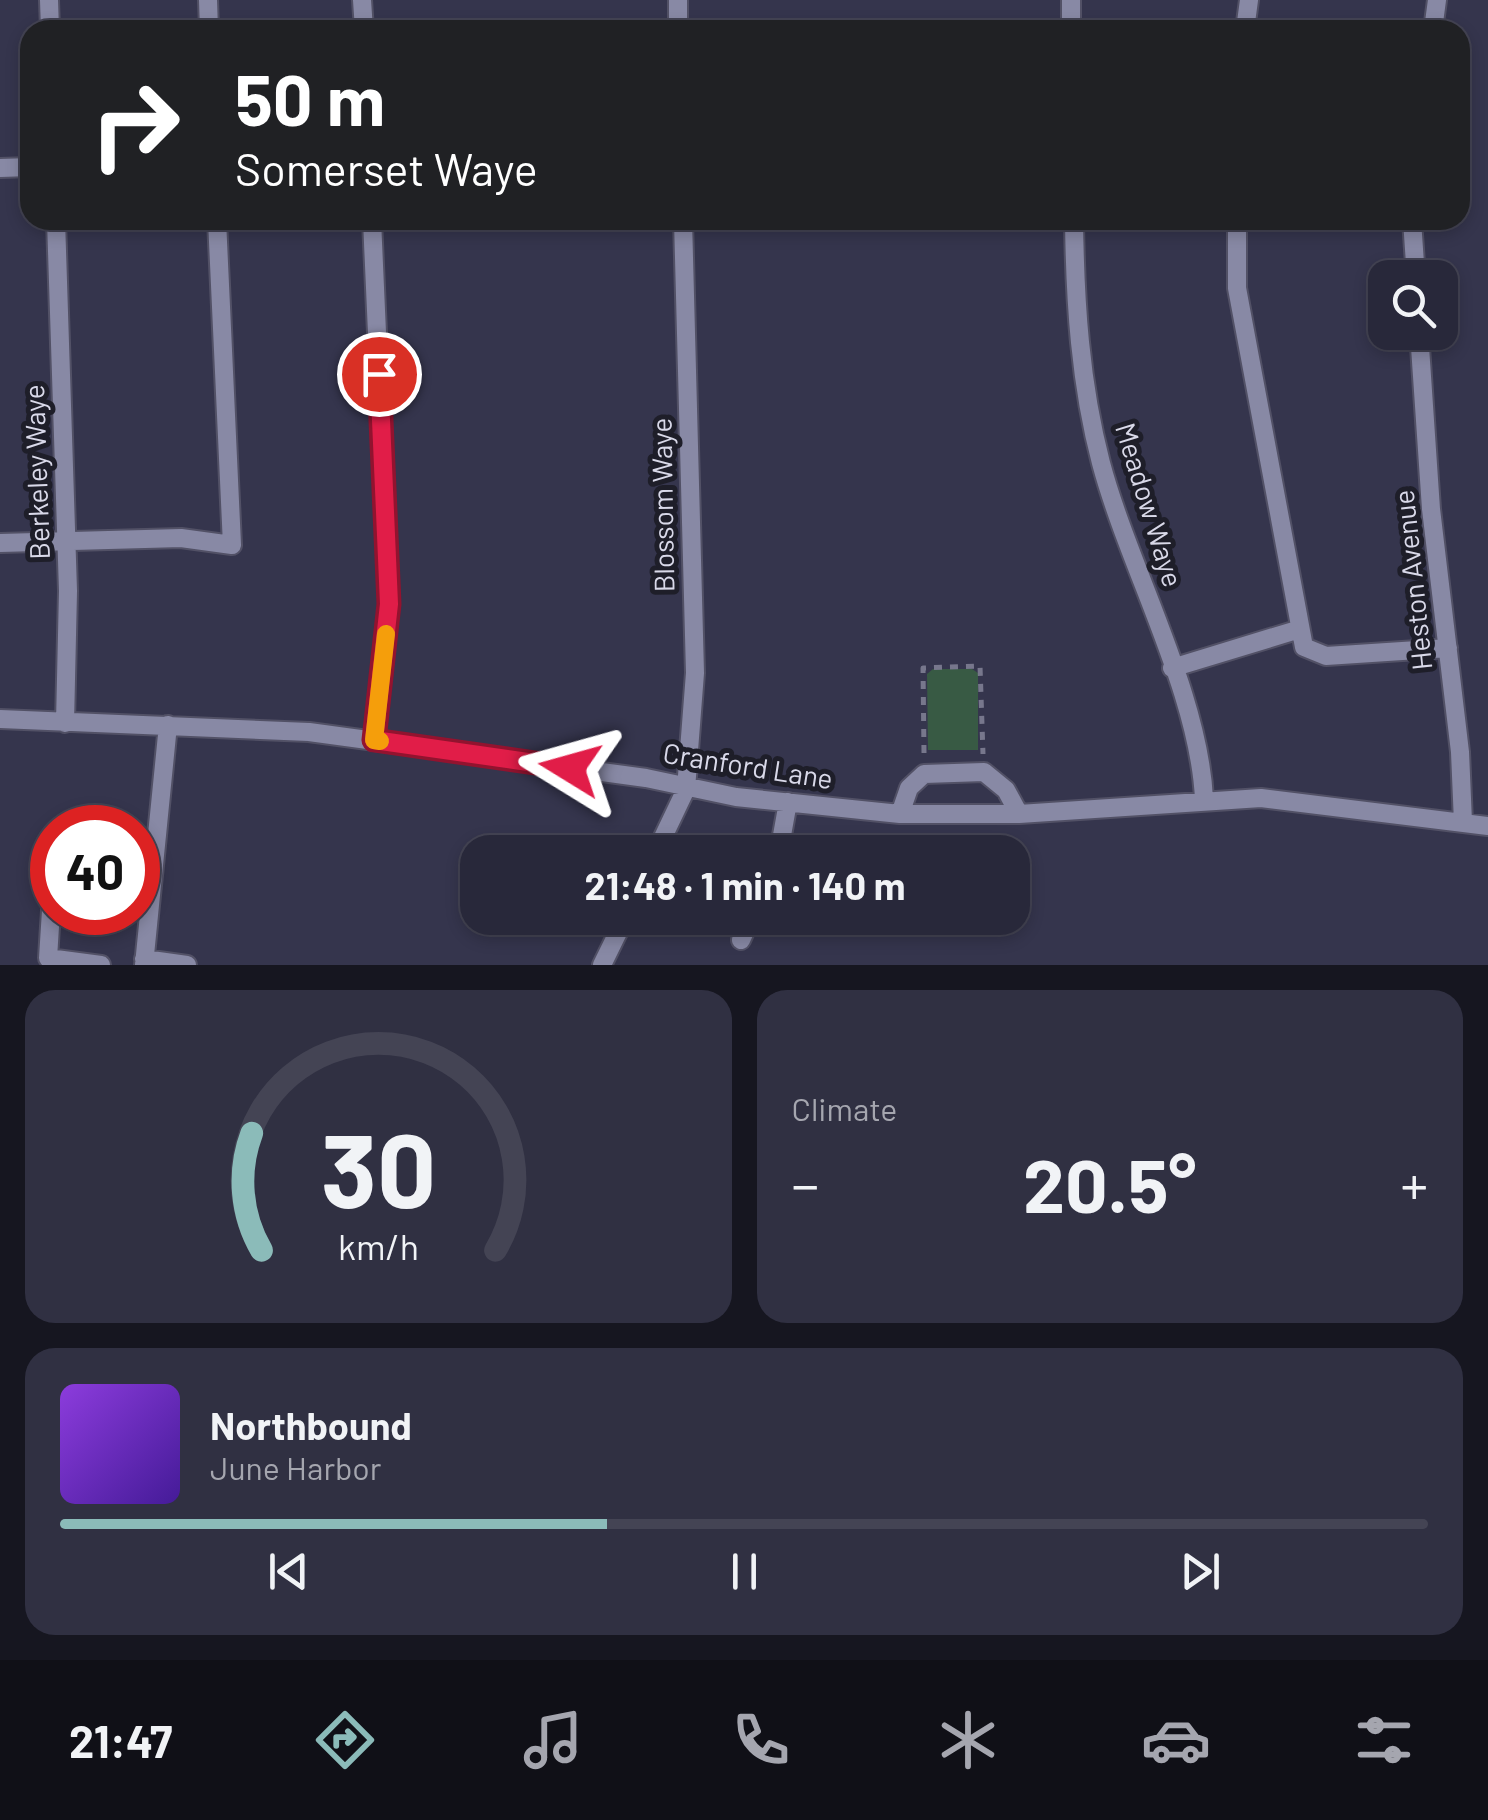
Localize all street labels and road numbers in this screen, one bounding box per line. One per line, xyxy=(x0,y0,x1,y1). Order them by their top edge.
street label: Berkeley Waye xyxy=(16,384,56,560)
street label: Blossom Waye xyxy=(643,417,681,593)
street label: Meadow Waye xyxy=(1109,419,1191,591)
street label: Heston Avenue xyxy=(1386,488,1438,672)
street label: Cranford Lane xyxy=(661,735,835,795)

